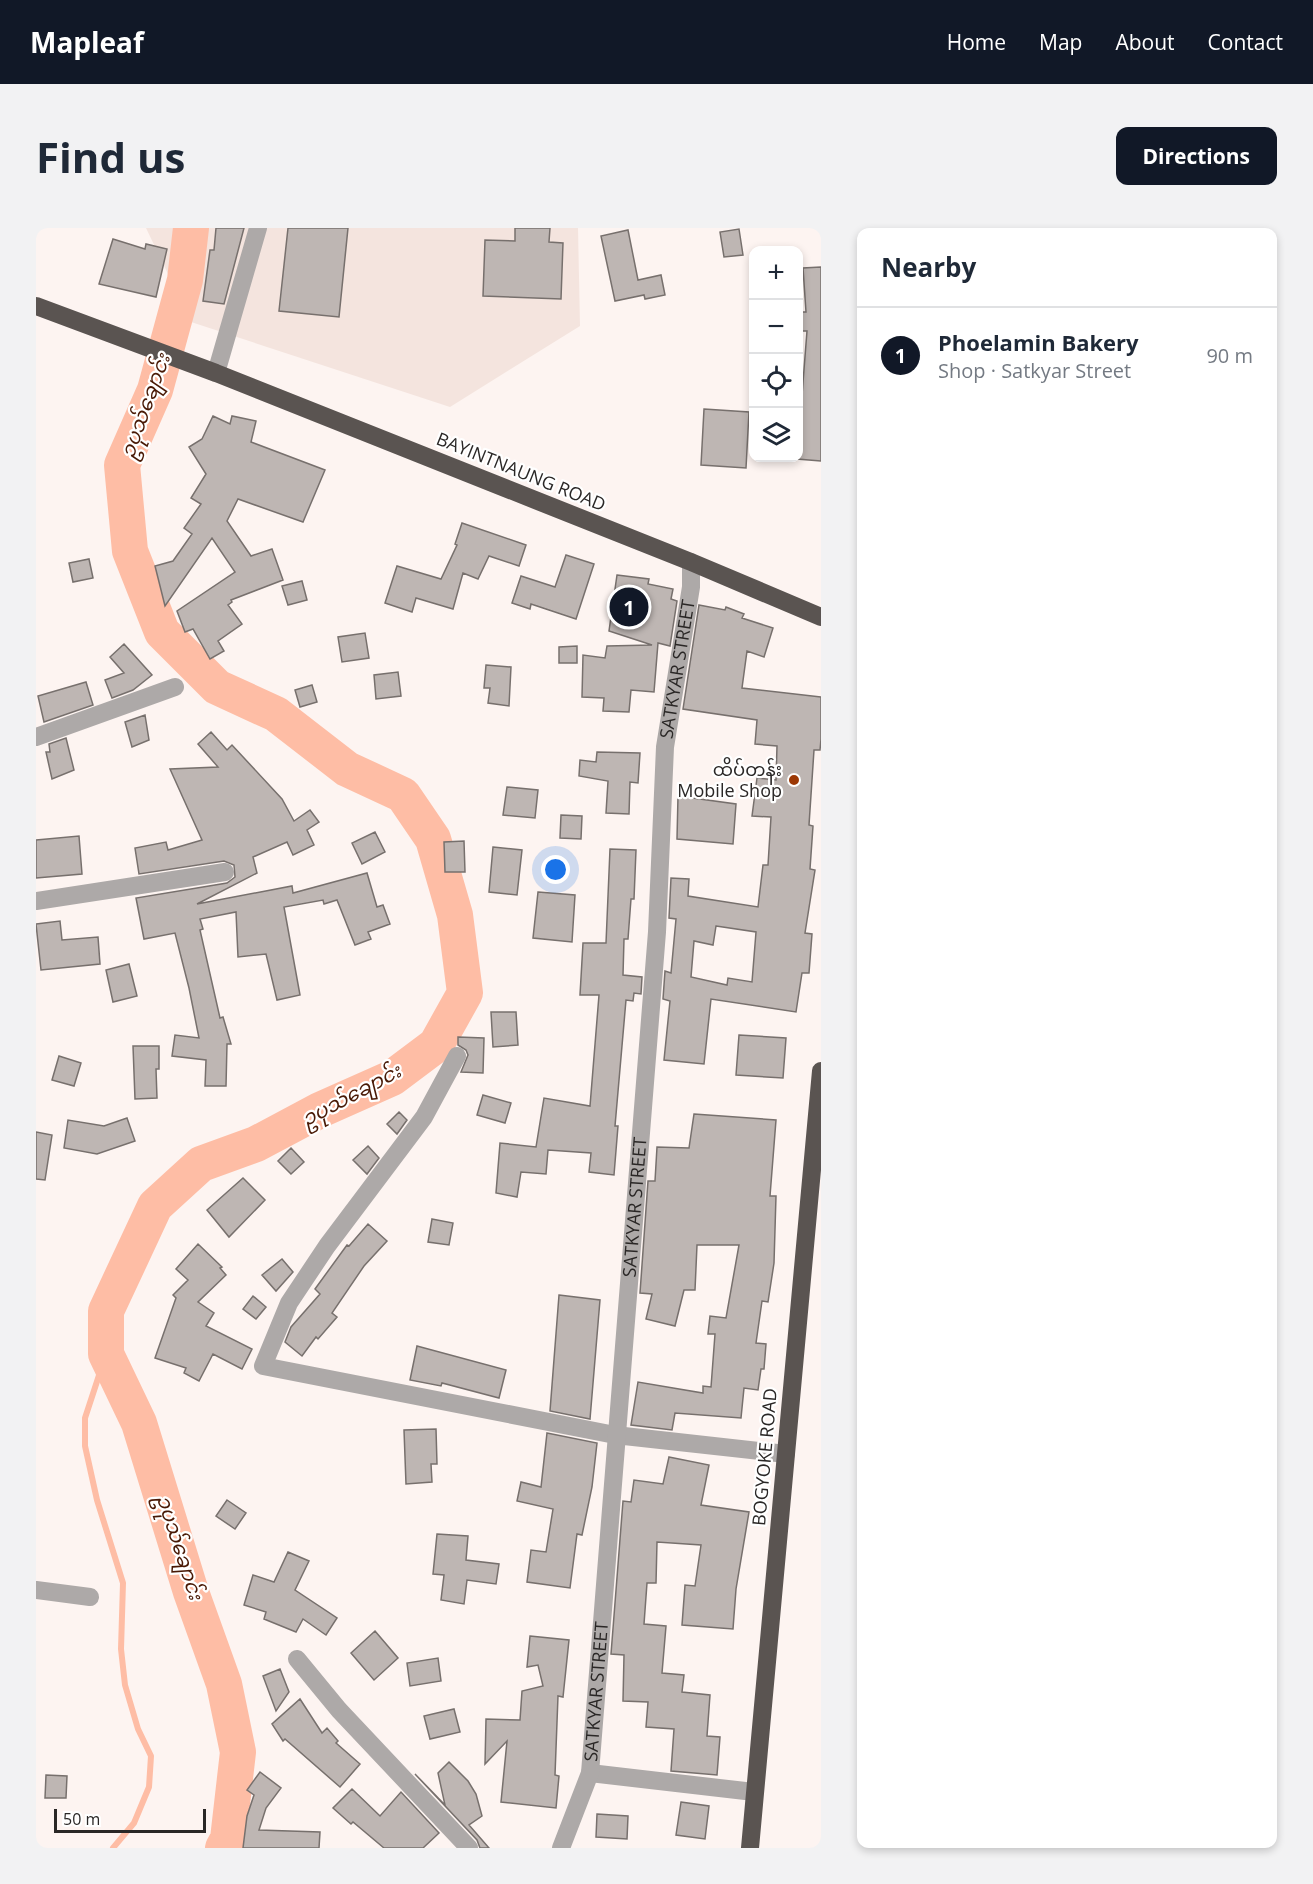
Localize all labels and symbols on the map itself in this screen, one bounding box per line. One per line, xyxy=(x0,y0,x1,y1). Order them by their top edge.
water label: ဥပုသ်ချောင်း xyxy=(113,349,180,463)
street label: BAYINTNAUNG ROAD xyxy=(433,426,610,516)
pin: 1 xyxy=(610,584,648,629)
street label: SATKYAR STREET xyxy=(654,598,700,740)
place label: ထိပ်တန်း Mobile Shop xyxy=(677,756,782,802)
marker: ထိပ်တန်း Mobile Shop xyxy=(787,773,801,787)
your location xyxy=(541,855,570,884)
water label: ဥပုသ်ချောင်း xyxy=(296,1056,408,1136)
street label: SATKYAR STREET xyxy=(617,1136,652,1278)
street label: BOGYOKE ROAD xyxy=(746,1387,782,1527)
water label: ဥပုသ်ချောင်း xyxy=(147,1491,211,1605)
street label: SATKYAR STREET xyxy=(578,1621,613,1762)
scale bar xyxy=(54,1806,206,1834)

